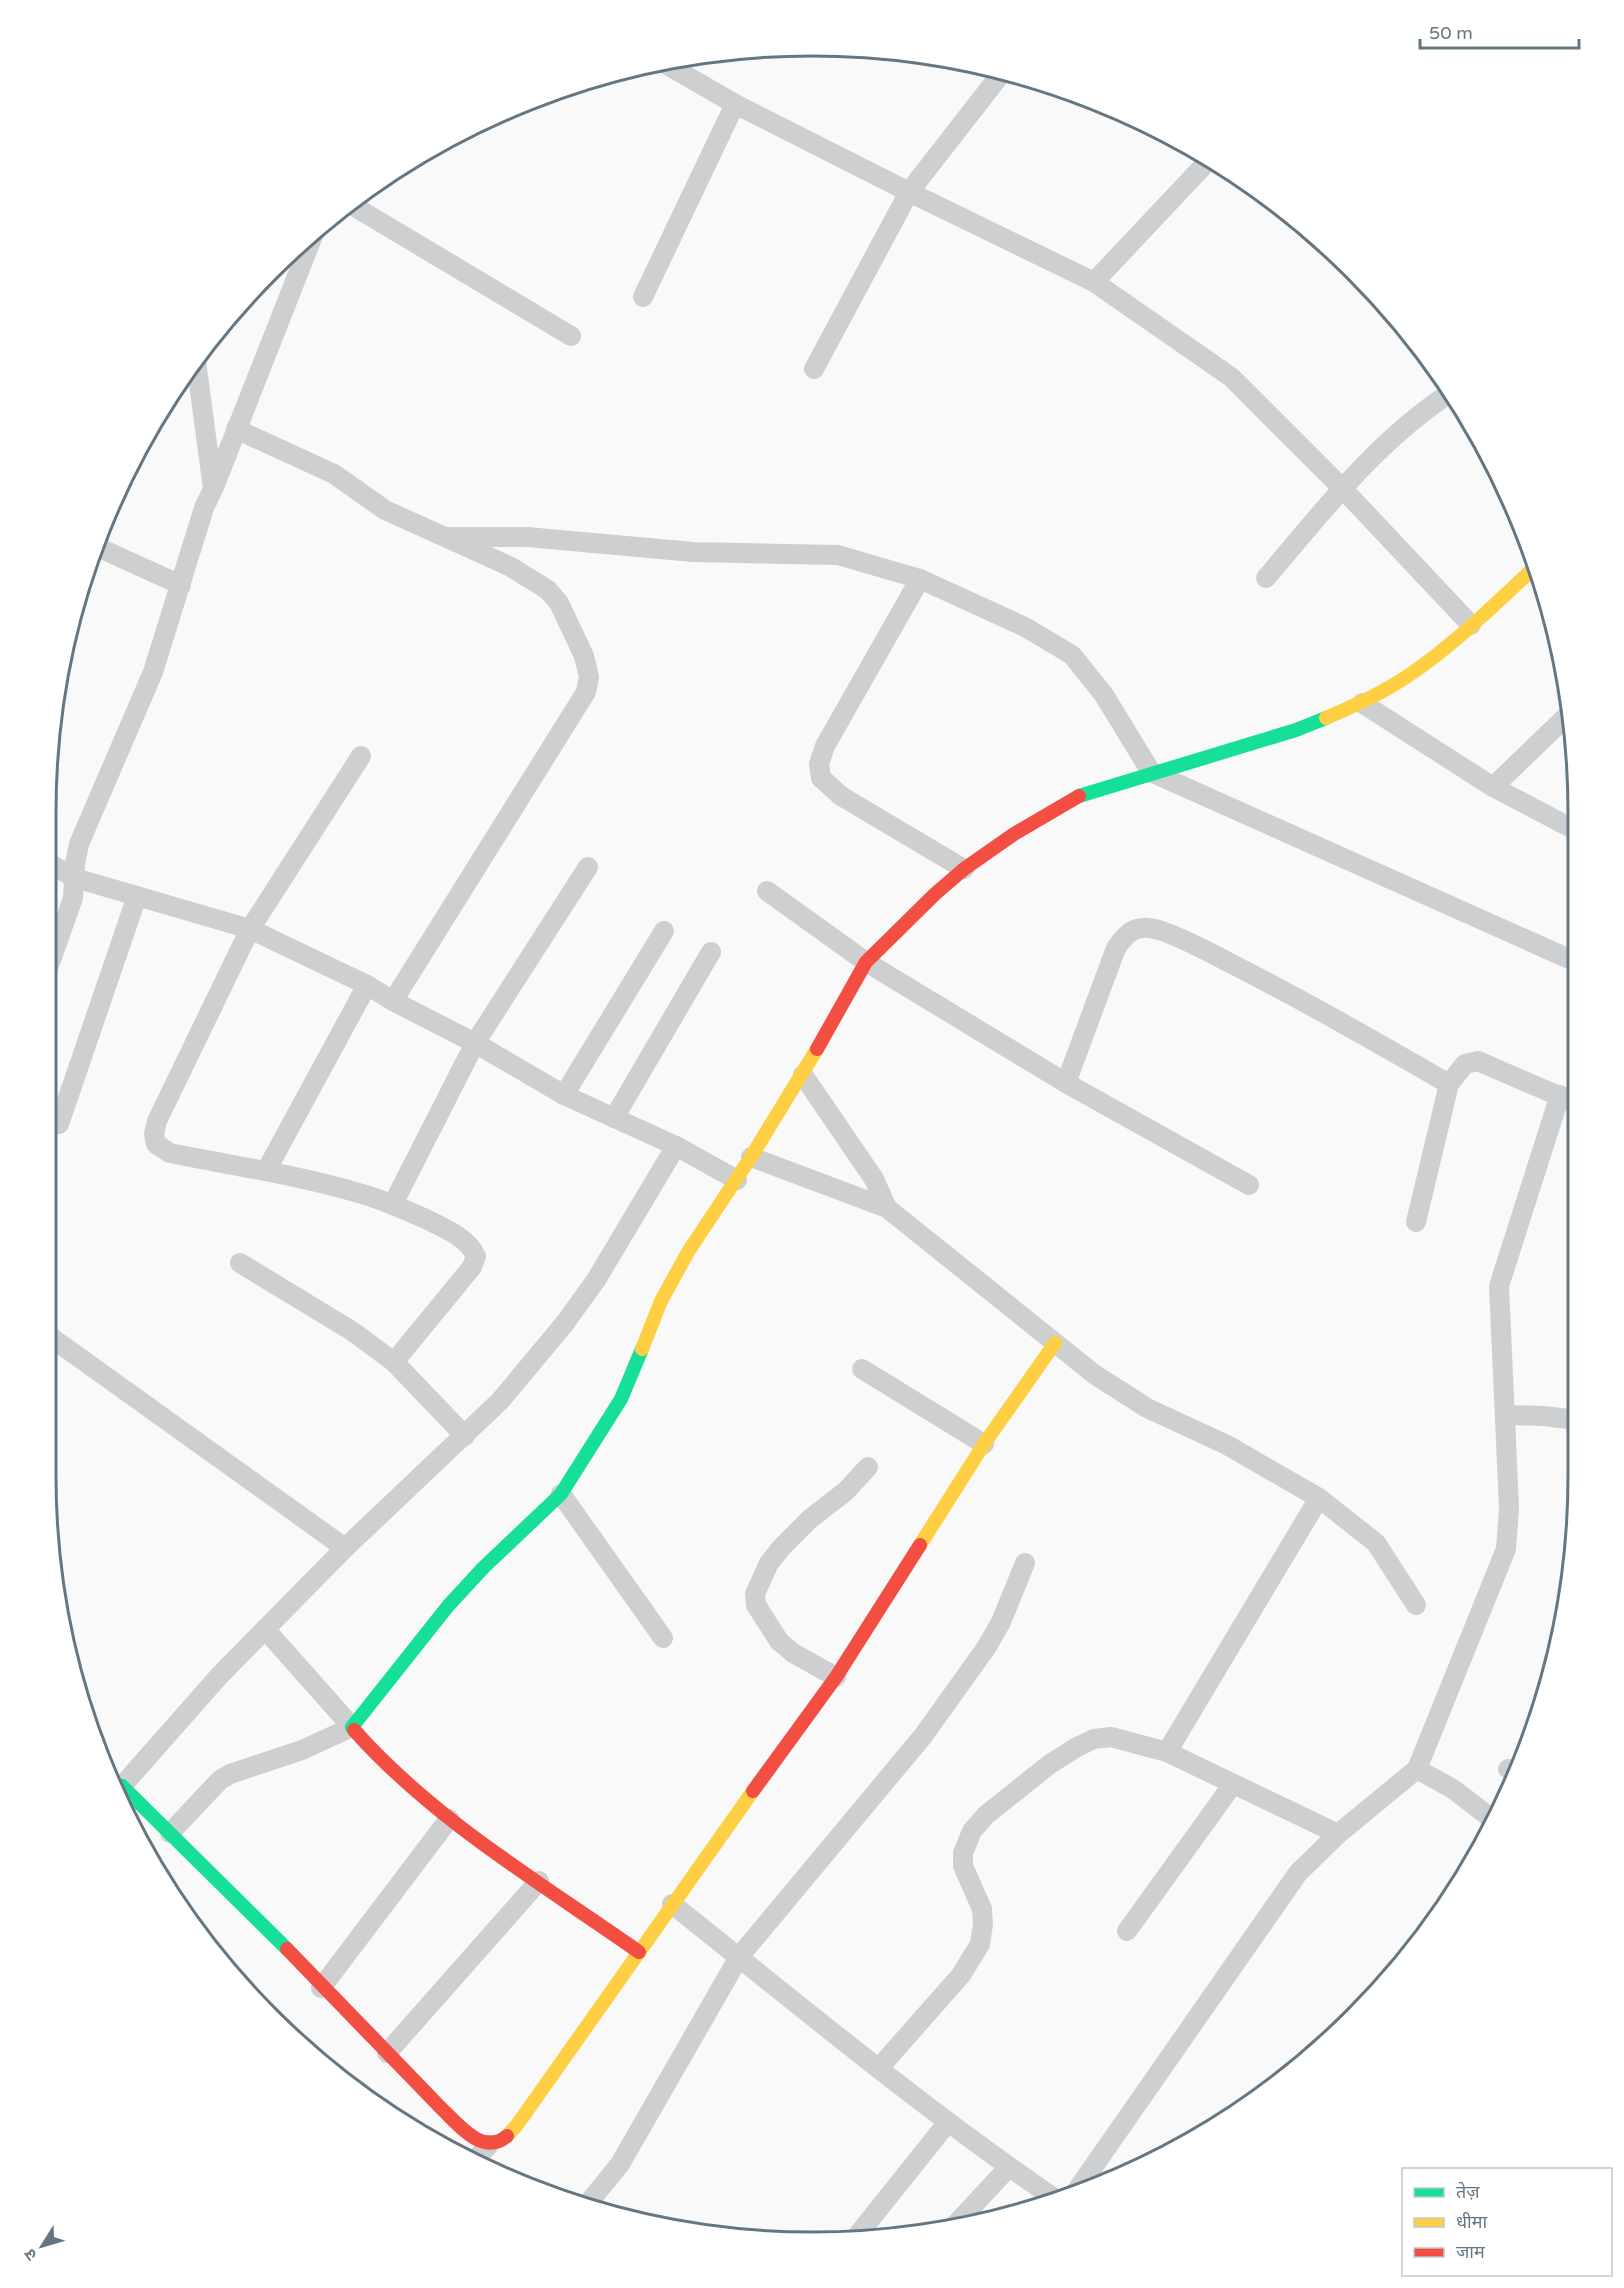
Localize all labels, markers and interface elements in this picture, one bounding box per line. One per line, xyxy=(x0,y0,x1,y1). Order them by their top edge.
scale bar xyxy=(1420,12,1579,50)
text: 50 m xyxy=(1429,22,1473,44)
legend xyxy=(1402,2168,1612,2276)
text: तेज़ xyxy=(1456,2181,1480,2203)
text: धीमा xyxy=(1456,2211,1487,2233)
north arrow xyxy=(12,2216,72,2276)
text: जाम xyxy=(1456,2241,1486,2263)
text: उ xyxy=(20,2244,42,2264)

